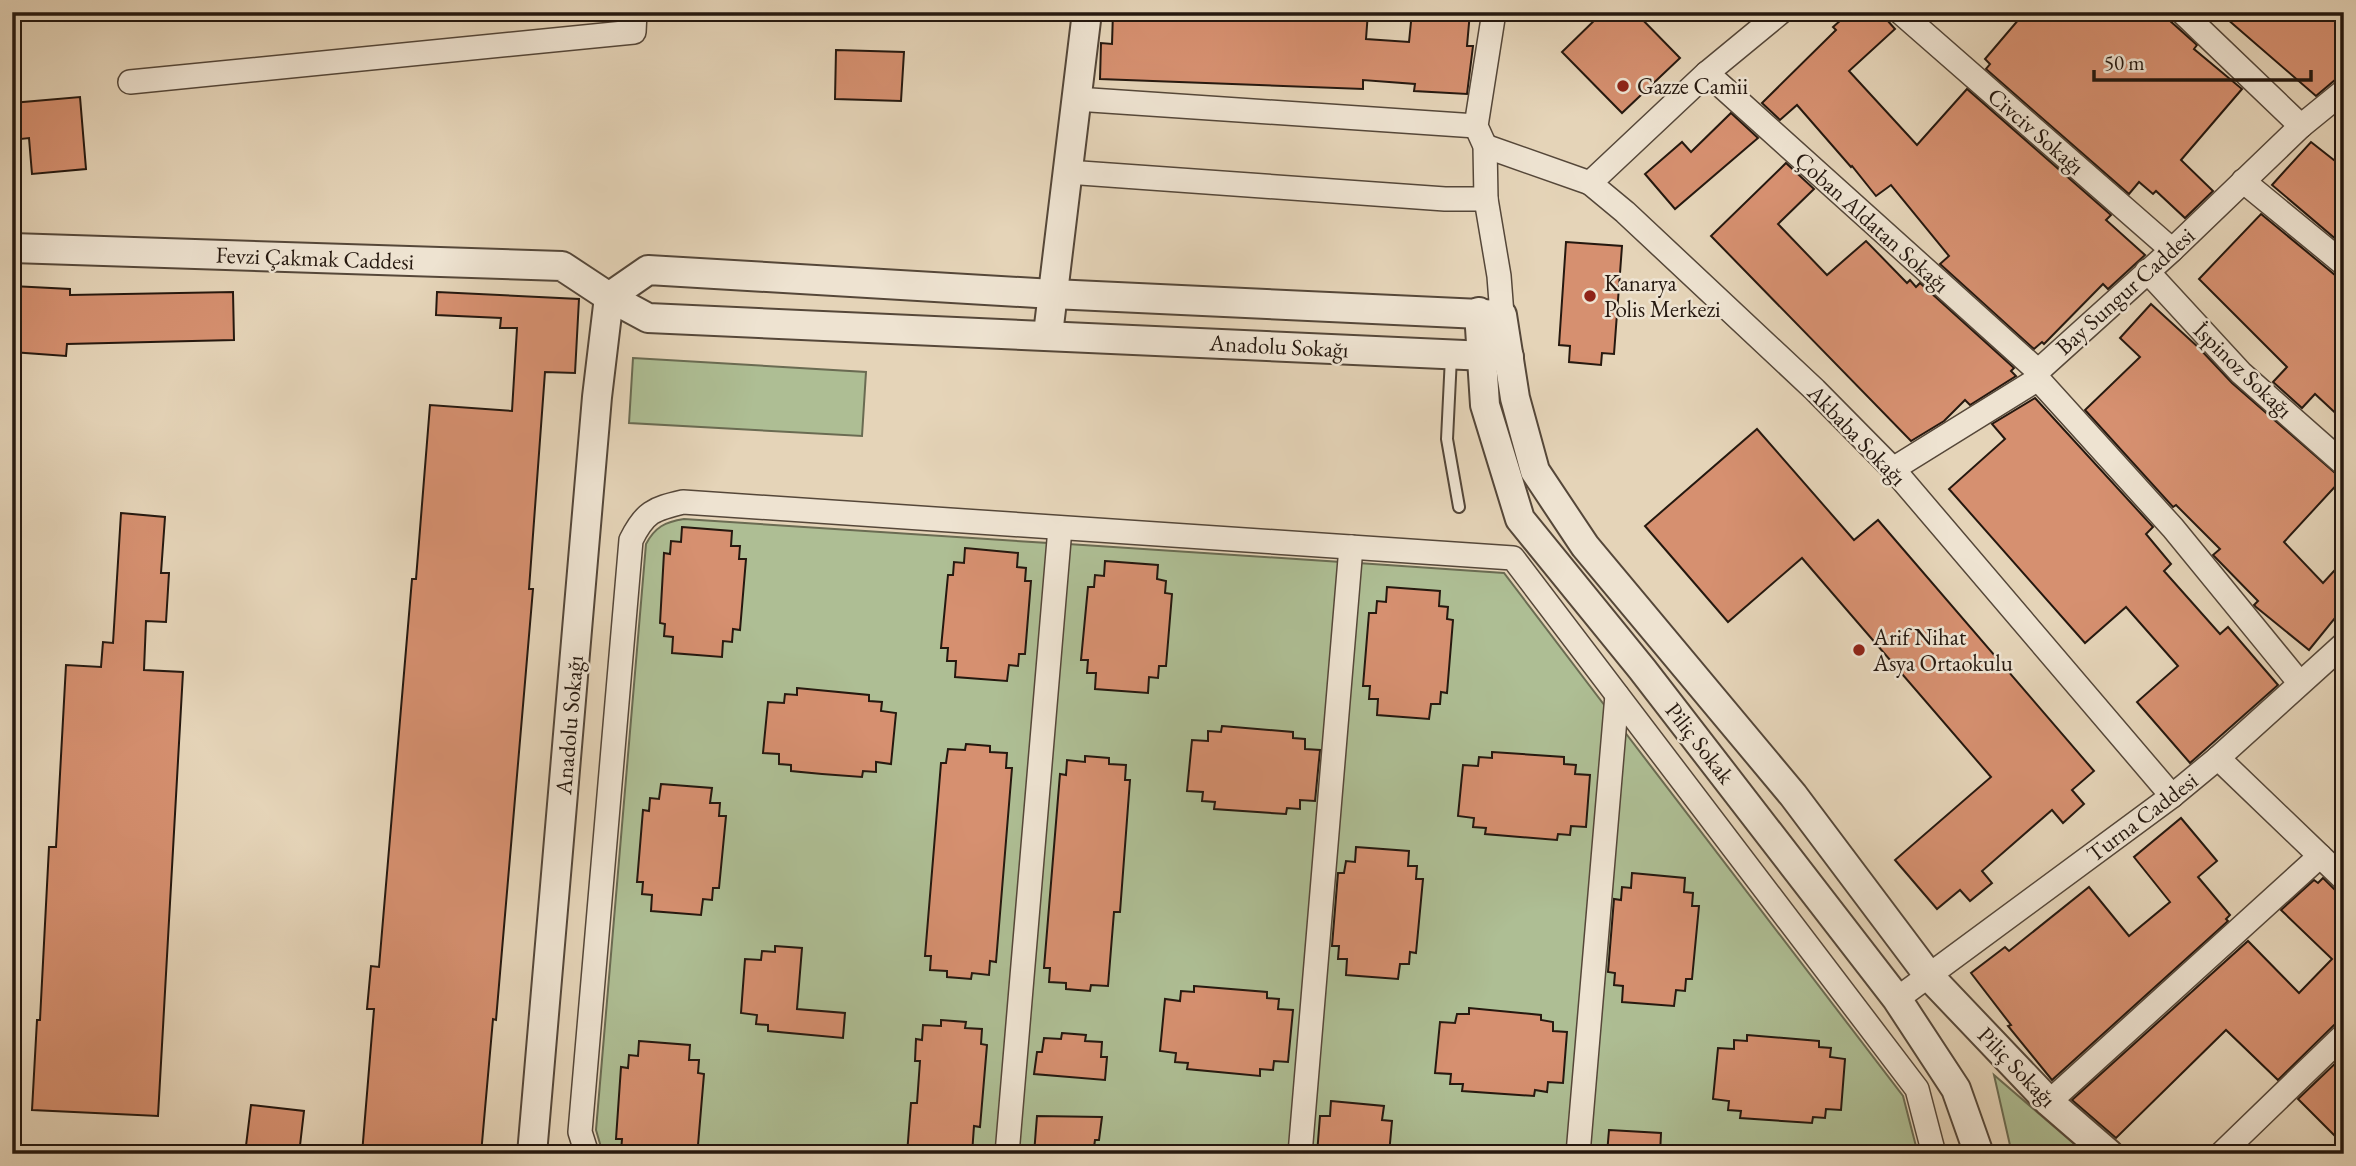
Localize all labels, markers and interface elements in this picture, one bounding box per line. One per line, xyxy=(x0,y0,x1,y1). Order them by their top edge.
scale bar xyxy=(2094,38,2310,82)
text: 50 m xyxy=(2104,49,2145,76)
place label: Gazze Camii xyxy=(1637,71,1748,101)
marker: Gazze Camii xyxy=(1615,78,1631,94)
street label: Civciv Sokağı xyxy=(1981,81,2091,181)
street label: Çoban Aldatan Sokağı xyxy=(1788,145,1956,300)
street label: Bay Sungur Caddesi xyxy=(2049,220,2201,361)
street label: Fevzi Çakmak Caddesi xyxy=(215,240,415,276)
place label: Kanarya Polis Merkezi xyxy=(1604,268,1721,324)
marker: Kanarya Polis Merkezi xyxy=(1582,288,1598,304)
street label: İspinoz Sokağı xyxy=(2187,315,2299,425)
street label: Anadolu Sokağı xyxy=(1208,327,1350,365)
street label: Akbaba Sokağı xyxy=(1800,377,1913,492)
place label: Arif Nihat Asya Ortaokulu xyxy=(1872,622,2013,678)
marker: Arif Nihat Asya Ortaokulu xyxy=(1851,642,1867,658)
street label: Anadolu Sokağı xyxy=(548,654,590,797)
street label: Piliç Sokak xyxy=(1659,696,1742,791)
street label: Turna Caddesi xyxy=(2080,765,2204,869)
street label: Piliç Sokağı xyxy=(1971,1020,2063,1114)

